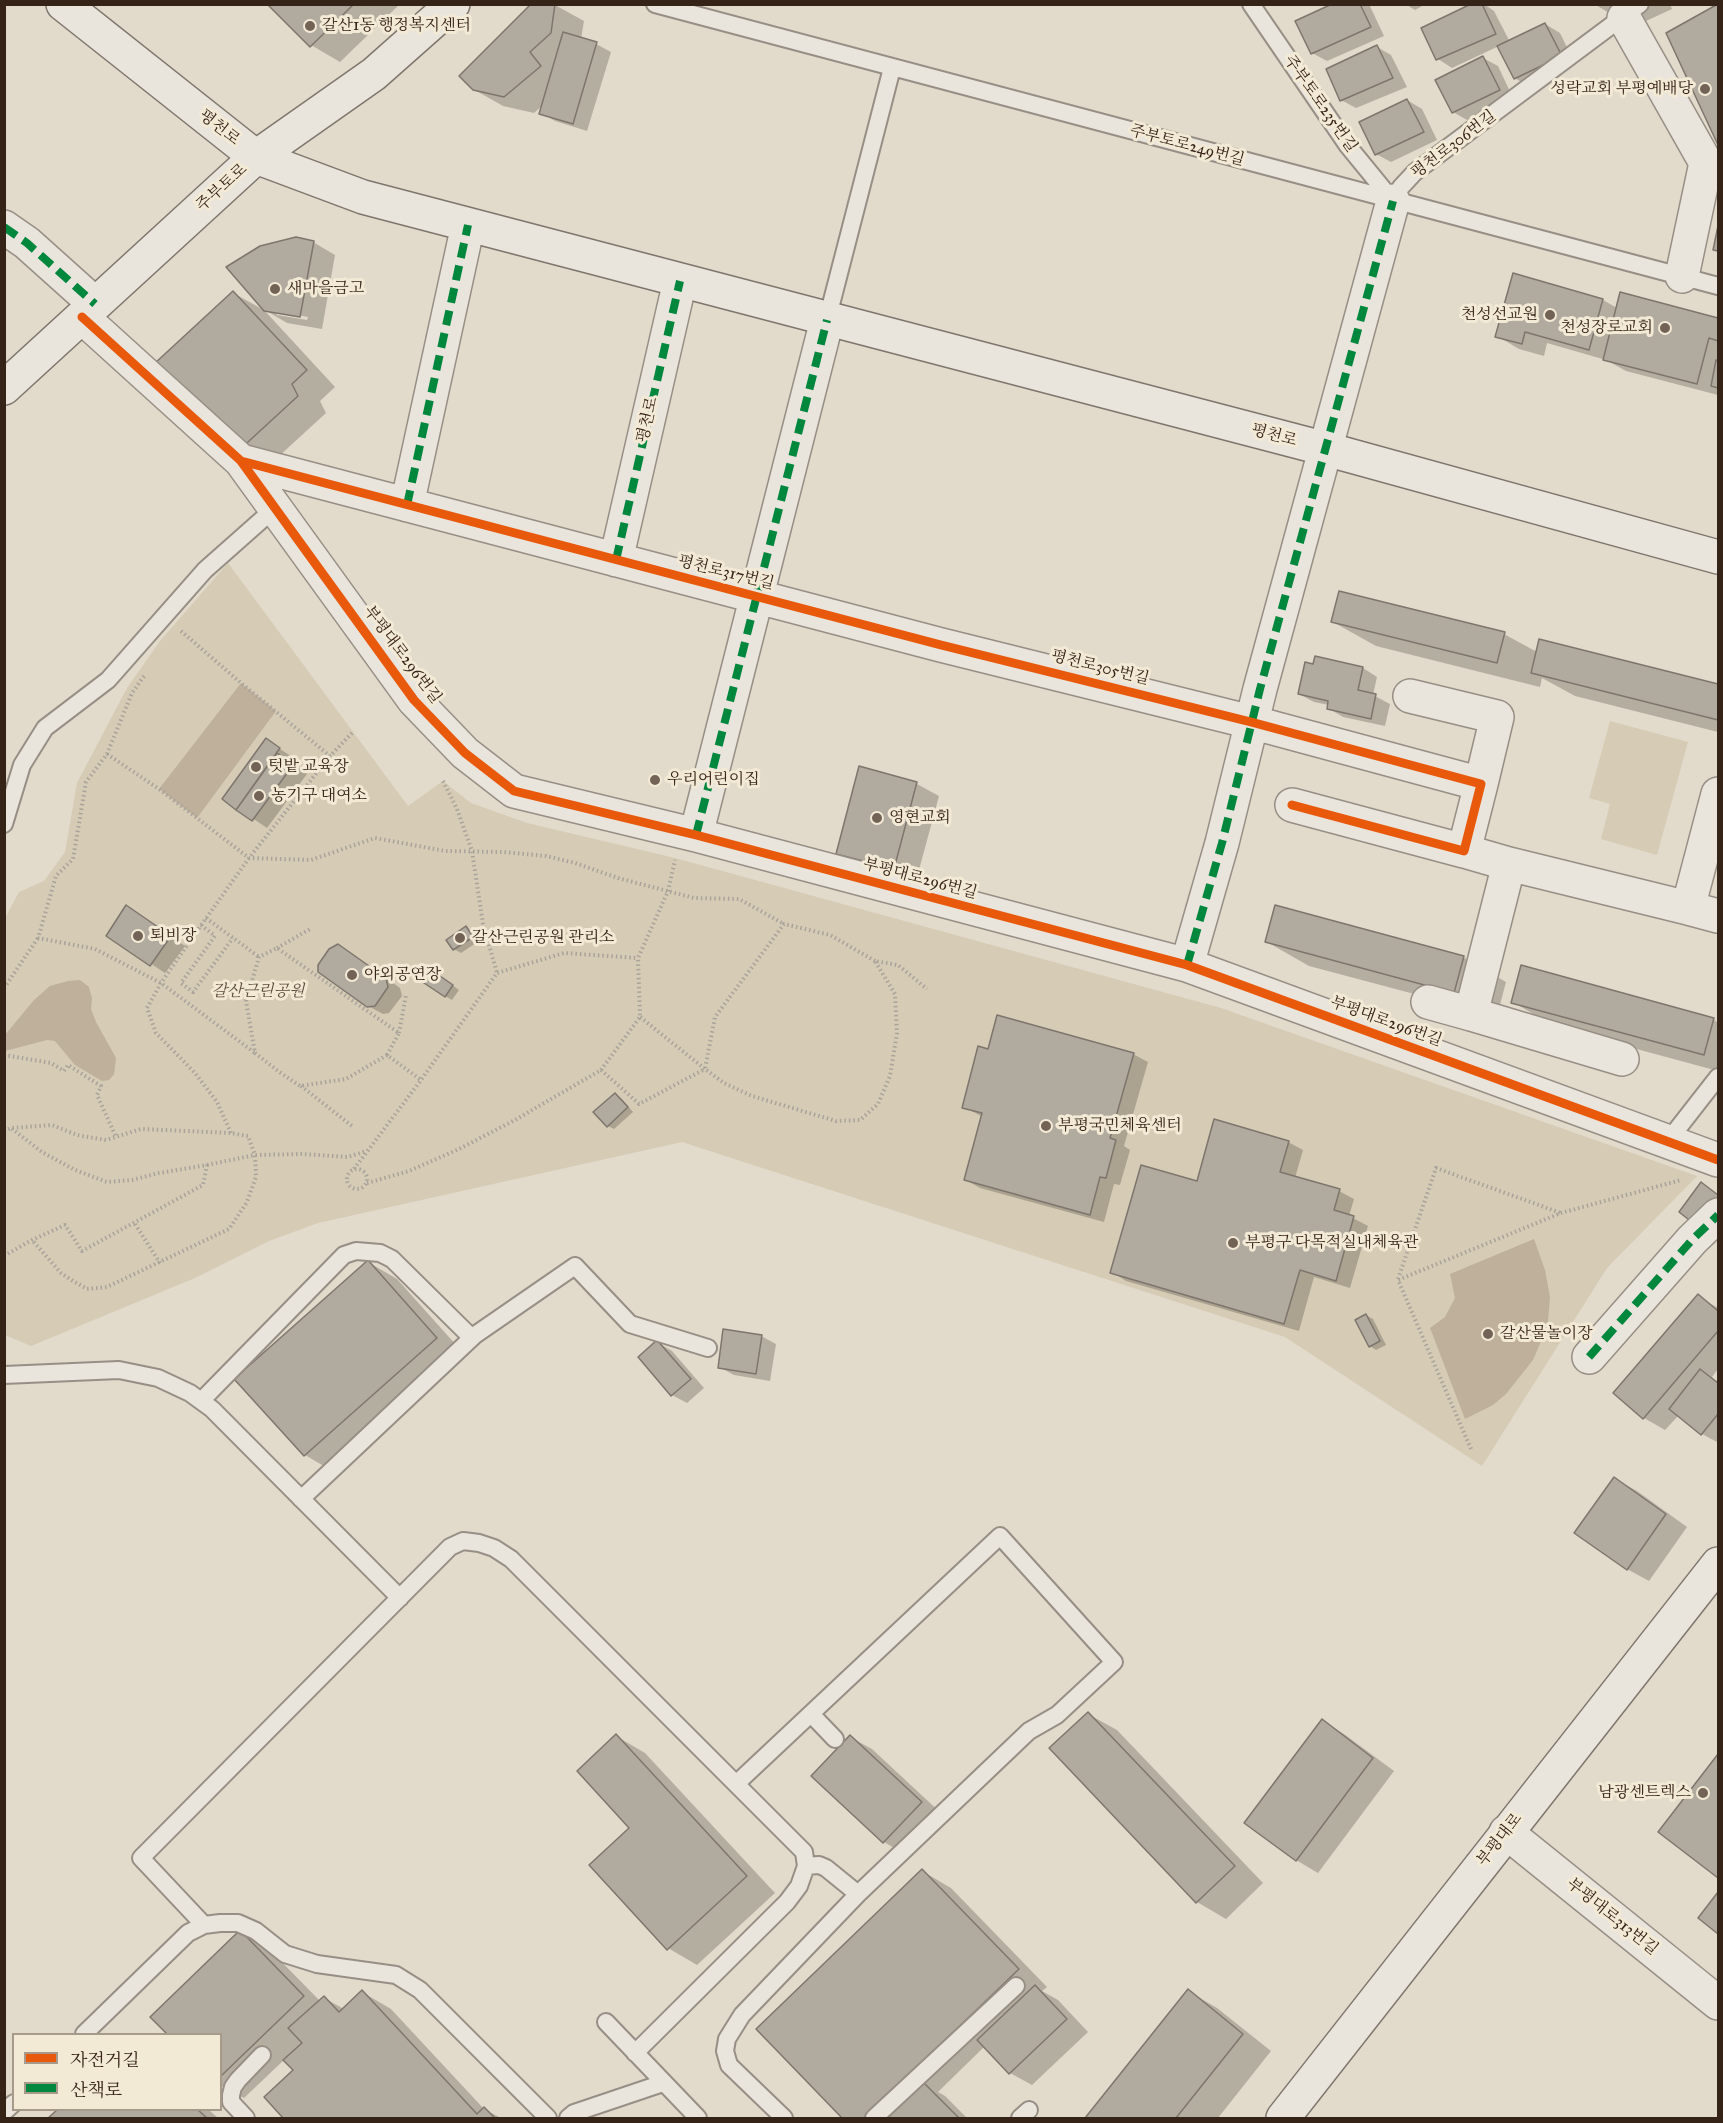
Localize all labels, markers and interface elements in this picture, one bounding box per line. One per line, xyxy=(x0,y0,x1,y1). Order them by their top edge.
place label: 갈산1동 행정복지센터 xyxy=(322,16,471,36)
marker: 갈산1동 행정복지센터 xyxy=(303,19,317,33)
street label: 주부토로235번길 xyxy=(1279,52,1361,156)
place label: 성락교회 부평예배당 xyxy=(1550,79,1693,99)
marker: 성락교회 부평예배당 xyxy=(1698,82,1712,96)
street label: 평천로 xyxy=(195,106,243,150)
street label: 평천로306번길 xyxy=(1408,107,1500,183)
street label: 주부토로249번길 xyxy=(1127,121,1247,171)
street label: 주부토로 xyxy=(193,160,251,216)
place label: 새마을금고 xyxy=(287,279,364,299)
marker: 새마을금고 xyxy=(268,282,282,296)
place label: 천성선교원 xyxy=(1461,305,1538,325)
marker: 천성선교원 xyxy=(1543,308,1557,322)
place label: 천성장로교회 xyxy=(1560,318,1653,338)
marker: 천성장로교회 xyxy=(1658,321,1672,335)
street label: 평천로 xyxy=(633,395,663,445)
street label: 평천로 xyxy=(1249,421,1299,451)
street label: 평천로317번길 xyxy=(676,552,776,594)
street label: 부평대로296번길 xyxy=(359,602,445,708)
street label: 평천로305번길 xyxy=(1049,647,1151,689)
place label: 텃밭 교육장 xyxy=(268,757,349,777)
marker: 텃밭 교육장 xyxy=(249,760,263,774)
place label: 우리어린이집 xyxy=(667,770,760,790)
marker: 우리어린이집 xyxy=(648,773,662,787)
place label: 농기구 대여소 xyxy=(271,786,367,806)
marker: 농기구 대여소 xyxy=(252,789,266,803)
place label: 영현교회 xyxy=(889,808,951,828)
marker: 영현교회 xyxy=(870,811,884,825)
street label: 부평대로296번길 xyxy=(861,855,979,903)
place label: 퇴비장 xyxy=(150,926,196,946)
place label: 갈산근린공원 관리소 xyxy=(472,928,615,948)
marker: 퇴비장 xyxy=(131,929,145,943)
marker: 갈산근린공원 관리소 xyxy=(453,931,467,945)
place label: 야외공연장 xyxy=(364,965,441,985)
marker: 야외공연장 xyxy=(345,968,359,982)
park label: 갈산근린공원 xyxy=(212,982,304,1002)
street label: 부평대로296번길 xyxy=(1328,993,1444,1051)
place label: 부평국민체육센터 xyxy=(1058,1116,1182,1136)
marker: 부평국민체육센터 xyxy=(1039,1119,1053,1133)
place label: 부평구 다목적실내체육관 xyxy=(1245,1233,1418,1253)
marker: 부평구 다목적실내체육관 xyxy=(1226,1236,1240,1250)
place label: 갈산물놀이장 xyxy=(1500,1324,1593,1344)
marker: 갈산물놀이장 xyxy=(1481,1327,1495,1341)
place label: 남광센트렉스 xyxy=(1598,1783,1691,1803)
marker: 남광센트렉스 xyxy=(1696,1786,1710,1800)
street label: 부평대로 xyxy=(1473,1810,1527,1870)
street label: 부평대로313번길 xyxy=(1562,1874,1662,1960)
legend xyxy=(12,2033,222,2111)
text: 자전거길 xyxy=(70,2049,140,2071)
text: 산책로 xyxy=(70,2079,122,2101)

